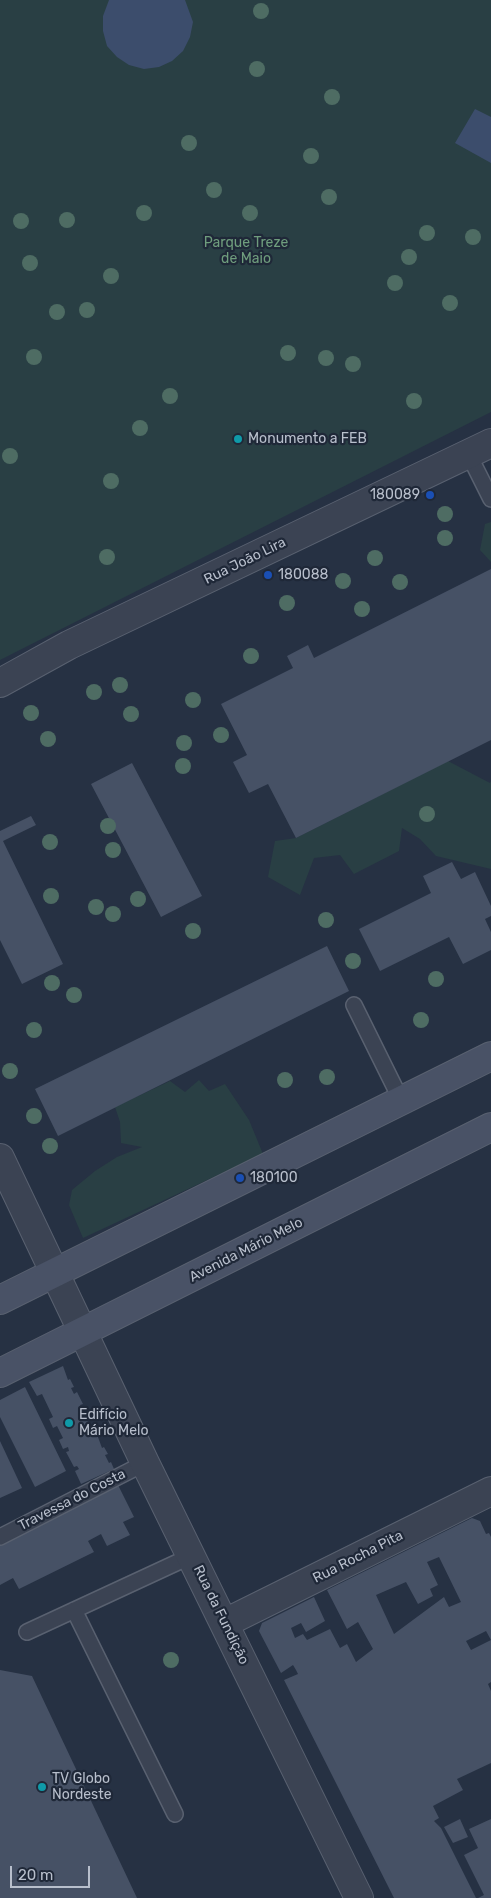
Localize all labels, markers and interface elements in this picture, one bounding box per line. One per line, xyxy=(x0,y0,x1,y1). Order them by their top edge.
park label: Parque Treze de Maio xyxy=(204,235,288,268)
place label: Monumento a FEB xyxy=(248,431,367,447)
marker: Monumento a FEB xyxy=(232,433,244,445)
place label: 180089 xyxy=(370,487,420,503)
marker: 180089 xyxy=(424,489,436,501)
street label: Rua João Lira xyxy=(201,534,289,588)
place label: 180088 xyxy=(278,567,328,583)
marker: 180088 xyxy=(262,569,274,581)
place label: 180100 xyxy=(250,1170,298,1186)
marker: 180100 xyxy=(234,1172,246,1184)
street label: Avenida Mário Melo xyxy=(186,1214,306,1286)
place label: Edifício Mário Melo xyxy=(79,1407,148,1440)
marker: Edifício Mário Melo xyxy=(63,1417,75,1429)
street label: Travessa do Costa xyxy=(16,1466,128,1534)
street label: Rua Rocha Pita xyxy=(310,1527,406,1587)
street label: Rua da Fundição xyxy=(190,1563,252,1667)
place label: TV Globo Nordeste xyxy=(52,1771,112,1804)
marker: TV Globo Nordeste xyxy=(36,1781,48,1793)
scale bar xyxy=(12,1856,92,1888)
text: 20 m xyxy=(18,1866,53,1884)

